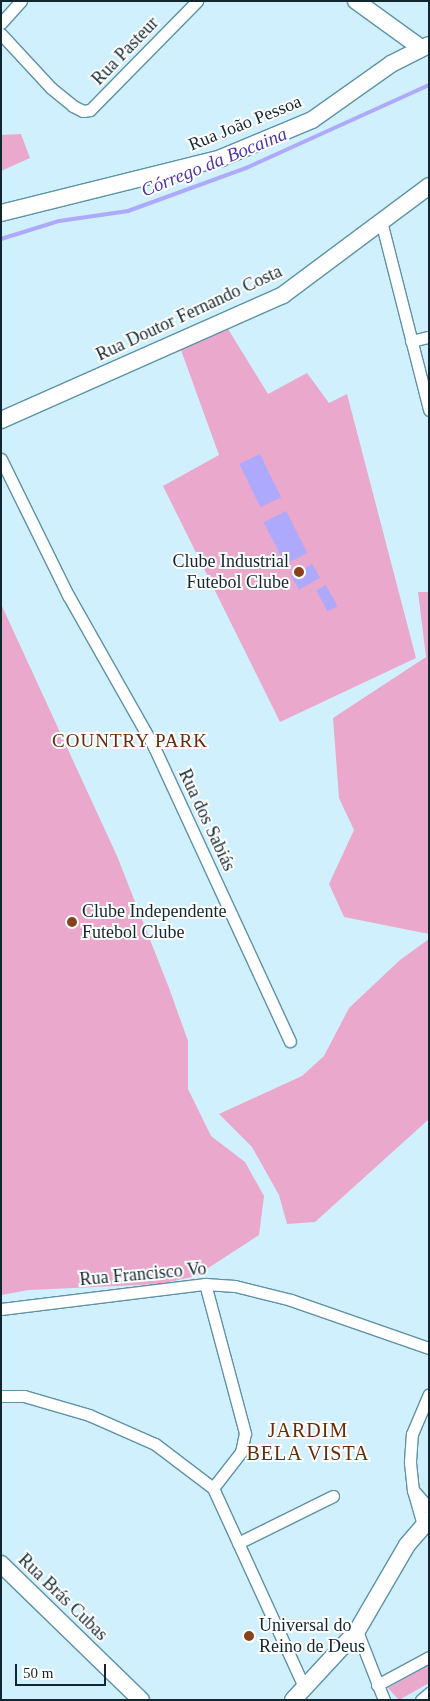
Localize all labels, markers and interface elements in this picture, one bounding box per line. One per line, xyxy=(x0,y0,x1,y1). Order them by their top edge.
street label: Rua Pasteur xyxy=(87,12,163,90)
street label: Rua João Pessoa xyxy=(185,91,305,155)
water label: Córrego da Bocaina xyxy=(138,122,290,202)
street label: Rua Doutor Fernando Costa xyxy=(93,260,285,366)
place label: Clube Industrial Futebol Clube xyxy=(173,551,289,594)
marker: Clube Industrial Futebol Clube xyxy=(293,566,305,578)
district label: COUNTRY PARK xyxy=(50,730,210,752)
street label: Rua dos Sabiás xyxy=(174,766,240,874)
place label: Clube Independente Futebol Clube xyxy=(82,901,226,944)
marker: Clube Independente Futebol Clube xyxy=(66,916,78,928)
street label: Rua Francisco Vo xyxy=(78,1258,208,1290)
district label: JARDIM BELA VISTA xyxy=(244,1418,372,1465)
street label: Rua Brás Cubas xyxy=(14,1549,112,1645)
place label: Universal do Reino de Deus xyxy=(259,1615,365,1658)
marker: Universal do Reino de Deus xyxy=(243,1630,255,1642)
scale bar xyxy=(18,1654,109,1686)
text: 50 m xyxy=(23,1665,53,1681)

